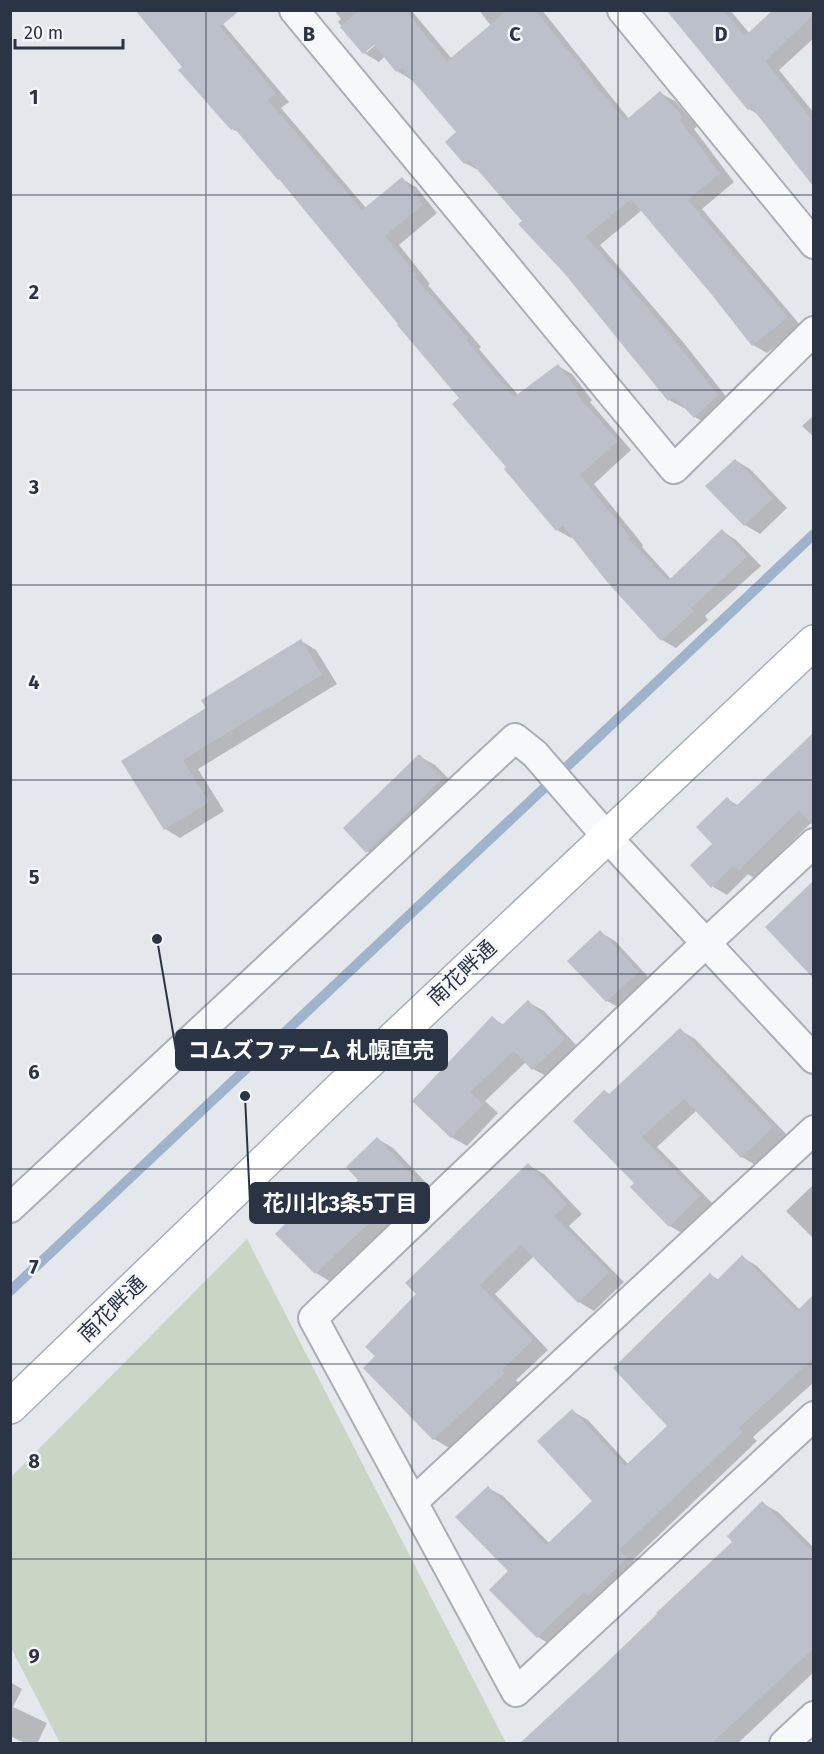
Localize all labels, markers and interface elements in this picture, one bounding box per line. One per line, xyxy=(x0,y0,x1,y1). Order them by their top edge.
scale bar xyxy=(15,12,123,50)
text: 20 m xyxy=(24,22,63,44)
text: B xyxy=(303,22,315,46)
text: C xyxy=(509,22,521,46)
text: D xyxy=(714,22,728,46)
text: 1 xyxy=(29,85,39,109)
text: 2 xyxy=(29,280,39,304)
text: 3 xyxy=(28,475,39,499)
text: 4 xyxy=(28,670,40,694)
text: 5 xyxy=(29,865,40,889)
street label: 南花畔通 xyxy=(422,935,502,1011)
callout: コムズファーム 札幌直売 xyxy=(176,1030,447,1070)
text: コムズファーム 札幌直売 xyxy=(188,1037,434,1064)
text: 6 xyxy=(28,1060,40,1084)
callout: 花川北3条5丁目 xyxy=(250,1183,429,1223)
text: 花川北3条5丁目 xyxy=(262,1190,418,1217)
text: 7 xyxy=(29,1255,39,1279)
street label: 南花畔通 xyxy=(73,1270,151,1348)
text: 8 xyxy=(28,1449,40,1473)
text: 9 xyxy=(28,1644,40,1668)

